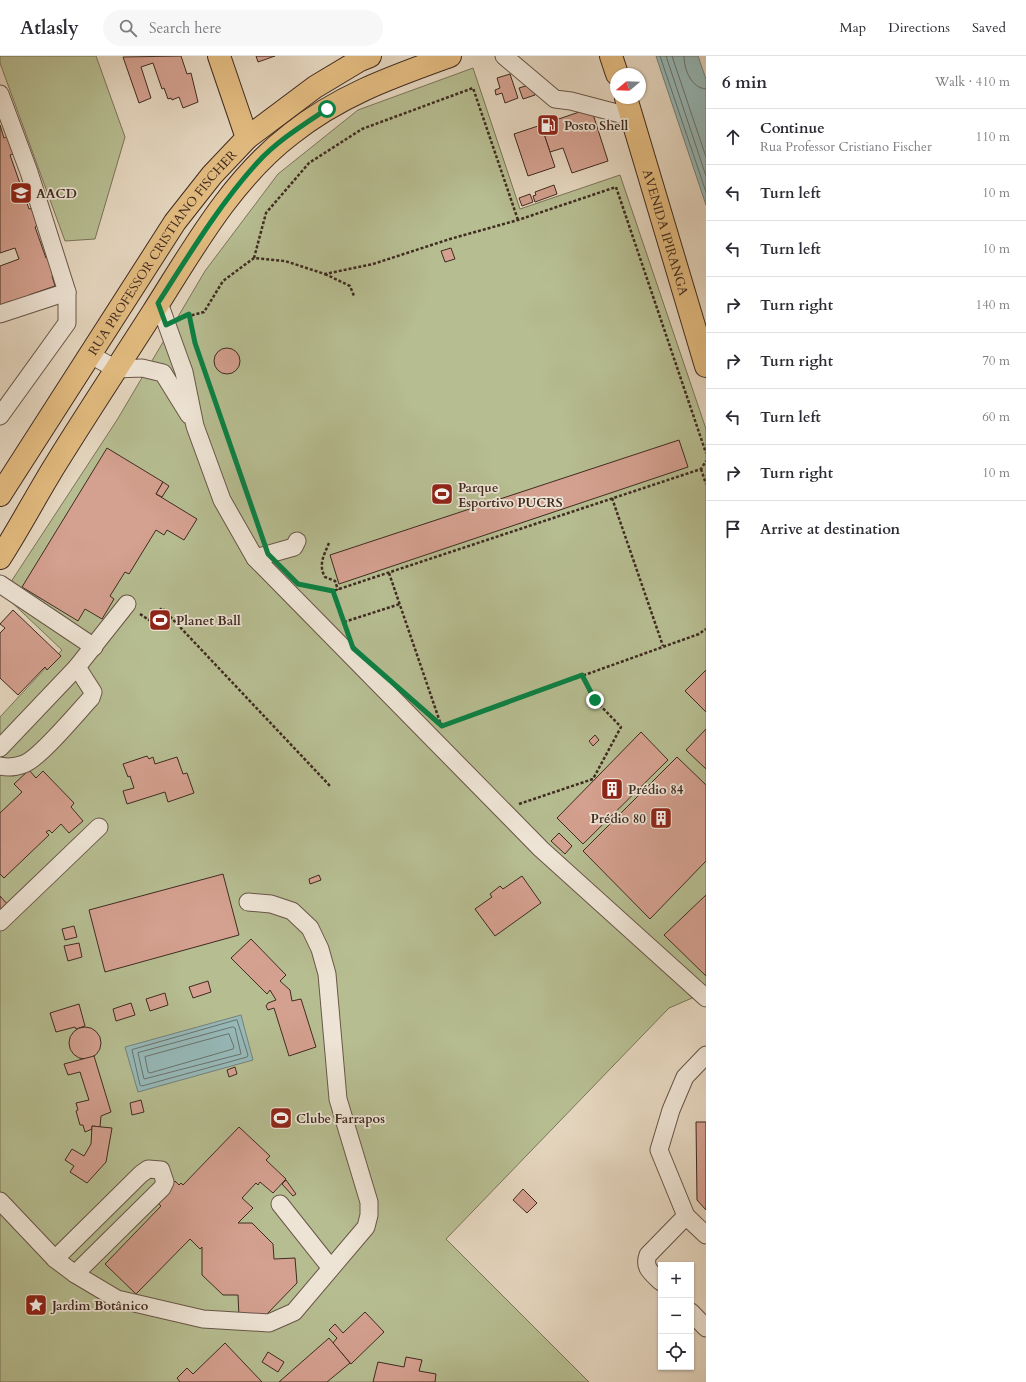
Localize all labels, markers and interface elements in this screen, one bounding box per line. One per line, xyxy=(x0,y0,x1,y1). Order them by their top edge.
search box xyxy=(103,10,383,46)
text: Atlasly xyxy=(20,15,79,41)
icon: search xyxy=(117,17,139,39)
text: Search here xyxy=(149,18,222,38)
text: Map xyxy=(840,18,866,37)
text: Directions xyxy=(888,18,950,37)
text: Saved xyxy=(972,18,1006,37)
north arrow xyxy=(610,68,646,104)
text: 6 min xyxy=(722,71,767,94)
text: Walk · 410 m xyxy=(935,73,1010,91)
route start xyxy=(318,100,336,118)
fuel station icon: Posto Shell xyxy=(535,112,561,138)
place label: Posto Shell xyxy=(564,117,629,135)
text: Continue xyxy=(760,118,825,138)
icon: ahead xyxy=(722,126,744,148)
text: 110 m xyxy=(976,128,1010,146)
text: Rua Professor Cristiano Fischer xyxy=(760,138,932,156)
street label: RUA PROFESSOR CRISTIANO FISCHER xyxy=(84,146,241,359)
street label: AVENIDA IPIRANGA xyxy=(638,167,693,299)
school or university icon: AACD xyxy=(8,180,34,206)
icon: left xyxy=(722,182,744,204)
text: Turn left xyxy=(760,183,821,203)
text: 10 m xyxy=(982,184,1010,202)
place label: AACD xyxy=(36,185,77,203)
icon: left xyxy=(722,238,744,260)
text: Turn left xyxy=(760,239,821,259)
text: 10 m xyxy=(982,240,1010,258)
icon: right xyxy=(722,294,744,316)
text: Turn right xyxy=(760,295,833,315)
text: 140 m xyxy=(976,296,1010,314)
icon: right xyxy=(722,350,744,372)
text: Turn right xyxy=(760,351,833,371)
text: 70 m xyxy=(982,352,1010,370)
icon: left xyxy=(722,406,744,428)
text: Turn left xyxy=(760,407,821,427)
text: 60 m xyxy=(982,408,1010,426)
icon: right xyxy=(722,462,744,484)
text: Turn right xyxy=(760,463,833,483)
text: 10 m xyxy=(982,464,1010,482)
place label: Parque Esportivo PUCRS xyxy=(458,479,563,512)
sports icon: Parque Esportivo PUCRS xyxy=(429,481,455,507)
icon: arrive xyxy=(722,518,744,540)
text: Arrive at destination xyxy=(760,519,900,539)
sports icon: Planet Ball xyxy=(147,607,173,633)
place label: Planet Ball xyxy=(176,612,241,630)
route end xyxy=(586,691,604,709)
building icon: Prédio 84 xyxy=(599,776,625,802)
place label: Prédio 84 xyxy=(628,781,684,799)
building icon: Prédio 80 xyxy=(648,805,674,831)
place label: Prédio 80 xyxy=(591,810,646,828)
sports icon: Clube Farrapos xyxy=(268,1105,294,1131)
place label: Clube Farrapos xyxy=(296,1110,385,1128)
map controls xyxy=(658,1262,694,1370)
button: + xyxy=(658,1262,694,1298)
place icon: Jardim Botânico xyxy=(23,1292,49,1318)
place label: Jardim Botânico xyxy=(50,1297,149,1315)
button: − xyxy=(658,1298,694,1334)
button: locate xyxy=(658,1334,694,1370)

